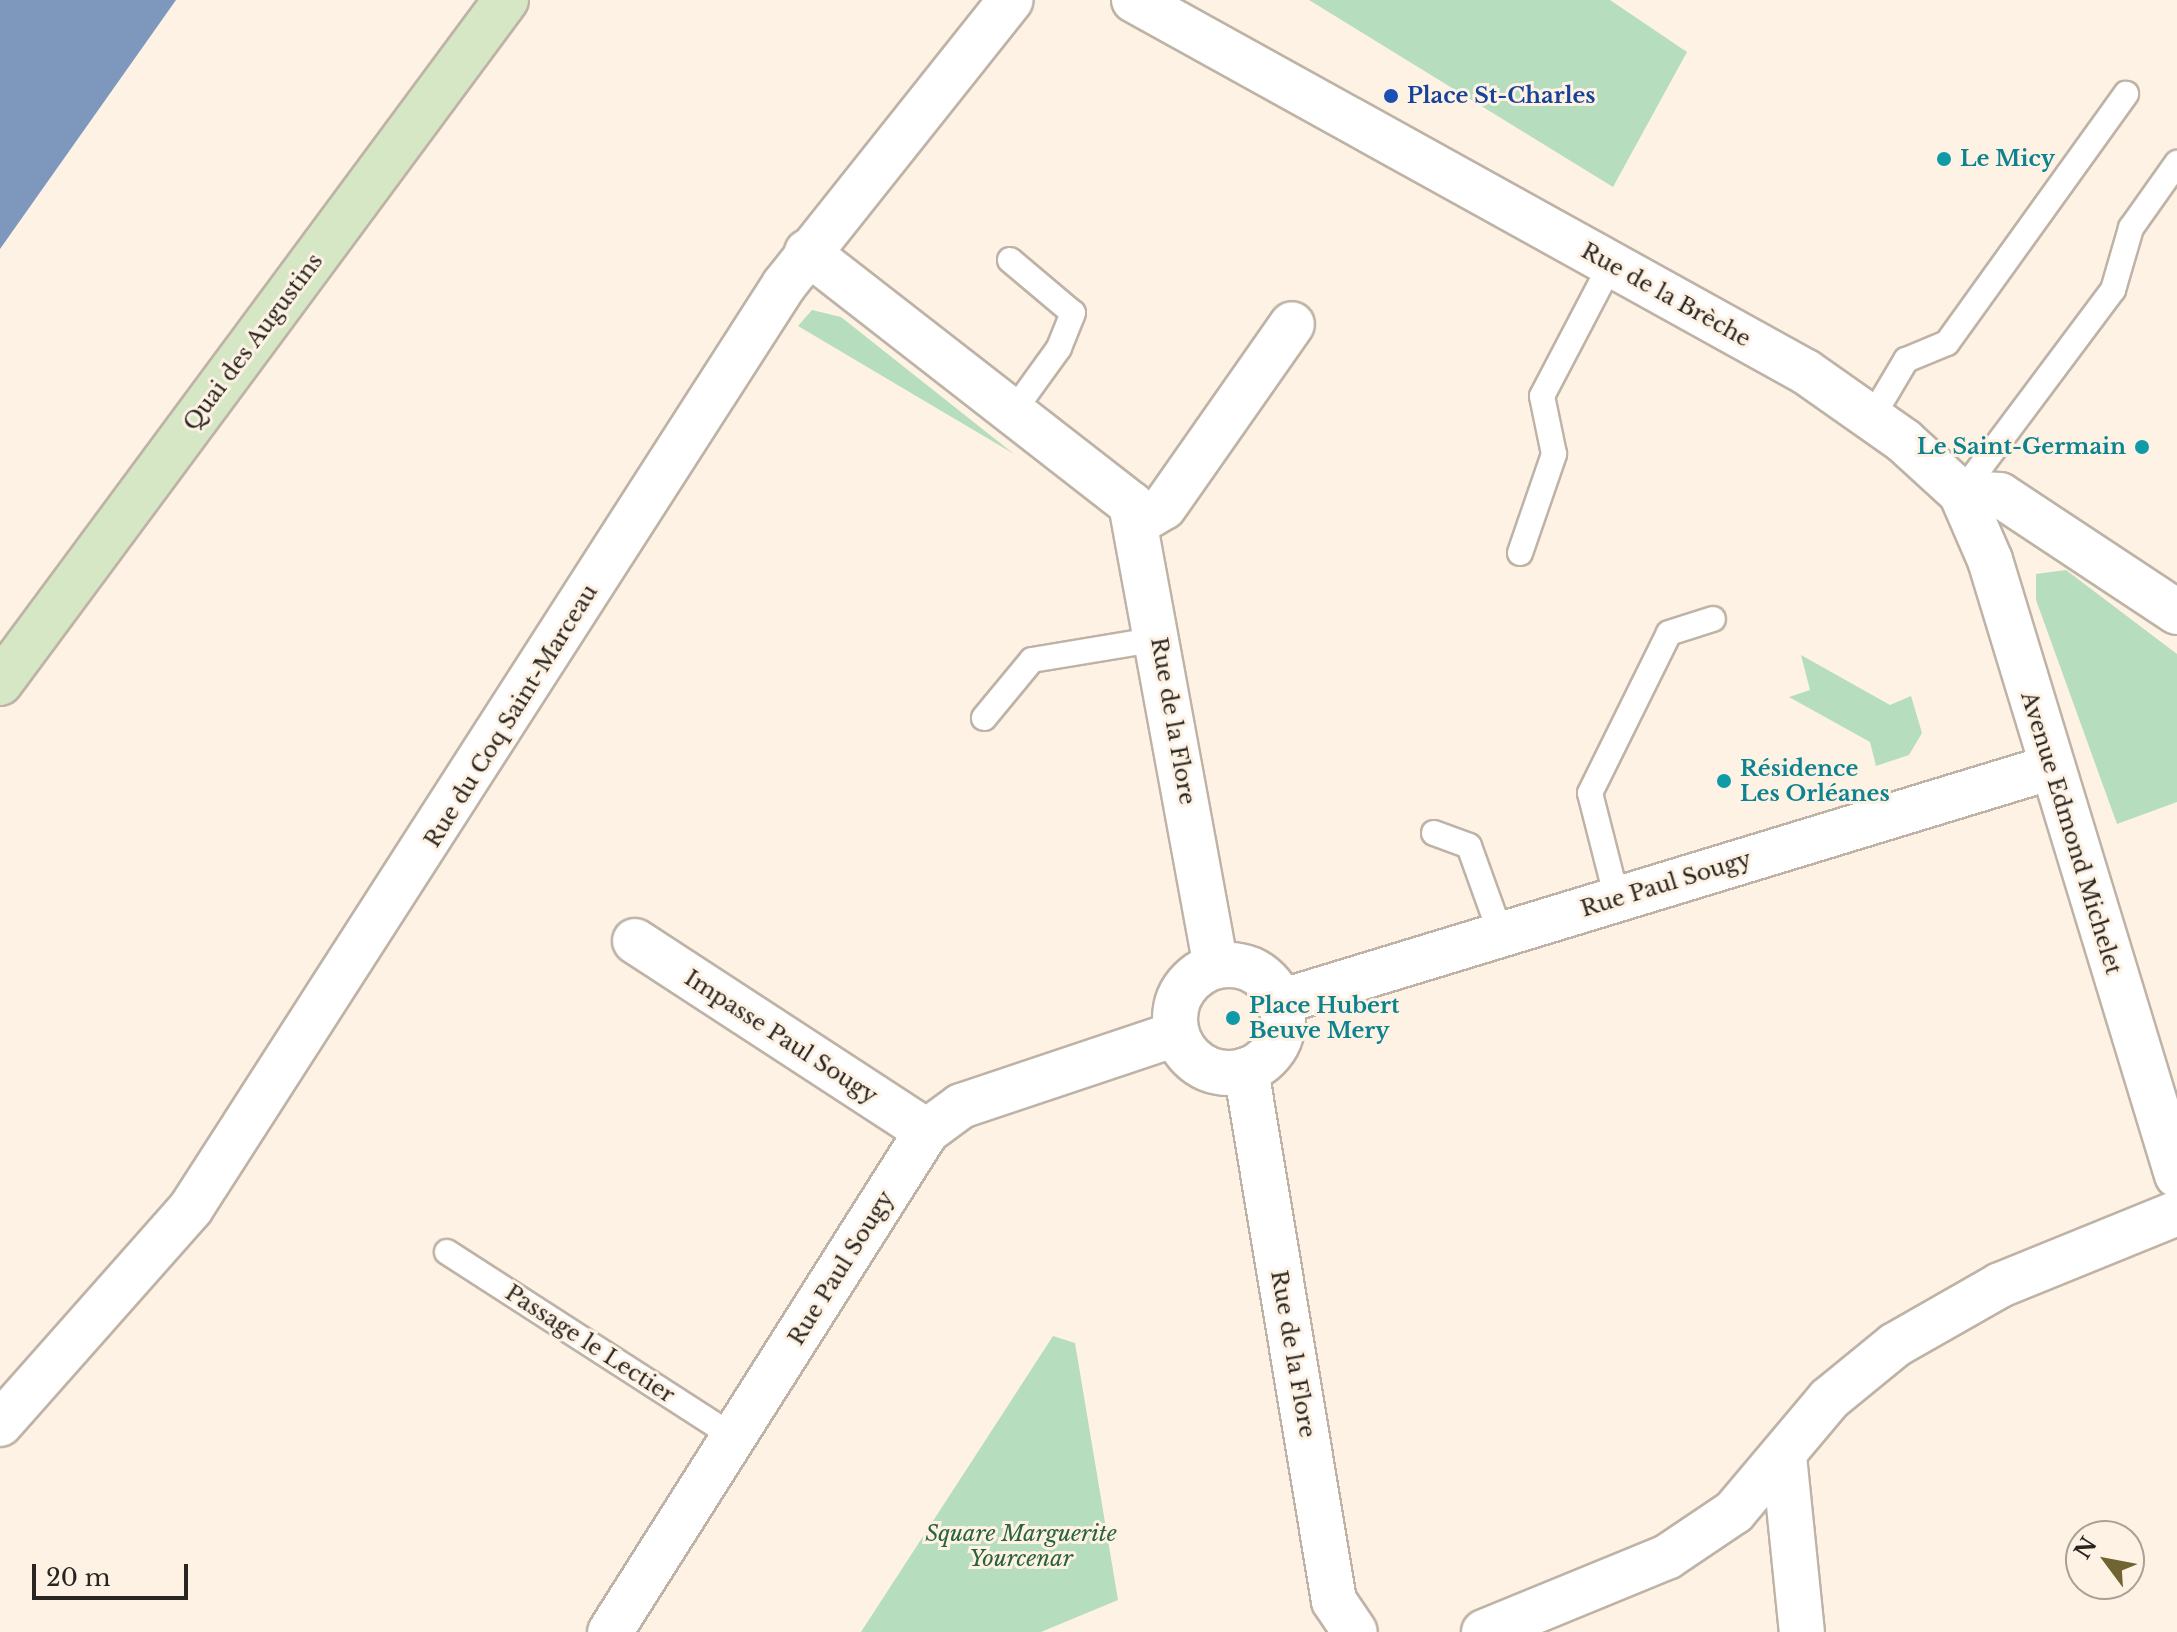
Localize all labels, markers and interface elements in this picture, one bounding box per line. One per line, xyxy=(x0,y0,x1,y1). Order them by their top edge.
place label: Place St-Charles xyxy=(1407,83,1596,109)
marker: Place St-Charles xyxy=(1382,87,1400,105)
place label: Le Micy xyxy=(1960,146,2055,172)
marker: Le Micy xyxy=(1935,150,1953,168)
street label: Rue de la Brèche xyxy=(1577,237,1755,353)
street label: Quai des Augustins xyxy=(178,248,328,436)
place label: Le Saint-Germain xyxy=(1917,434,2126,460)
marker: Le Saint-Germain xyxy=(2133,438,2151,456)
street label: Rue du Coq Saint-Marceau xyxy=(419,580,603,852)
street label: Rue de la Flore xyxy=(1145,635,1201,807)
street label: Avenue Edmond Michelet xyxy=(2015,688,2127,978)
place label: Résidence Les Orléanes xyxy=(1740,755,1890,806)
marker: Résidence Les Orléanes xyxy=(1715,772,1733,790)
street label: Rue Paul Sougy xyxy=(1578,846,1754,922)
street label: Impasse Paul Sougy xyxy=(680,965,882,1109)
place label: Place Hubert Beuve Mery xyxy=(1249,992,1399,1044)
marker: Place Hubert Beuve Mery xyxy=(1224,1009,1242,1027)
street label: Rue Paul Sougy xyxy=(783,1186,899,1350)
street label: Rue de la Flore xyxy=(1265,1268,1321,1440)
street label: Passage le Lectier xyxy=(500,1279,680,1409)
park label: Square Marguerite Yourcenar xyxy=(925,1520,1117,1572)
north arrow xyxy=(2065,1520,2145,1600)
text: N xyxy=(2069,1532,2103,1564)
scale bar xyxy=(36,1548,192,1598)
text: 20 m xyxy=(46,1563,111,1592)

